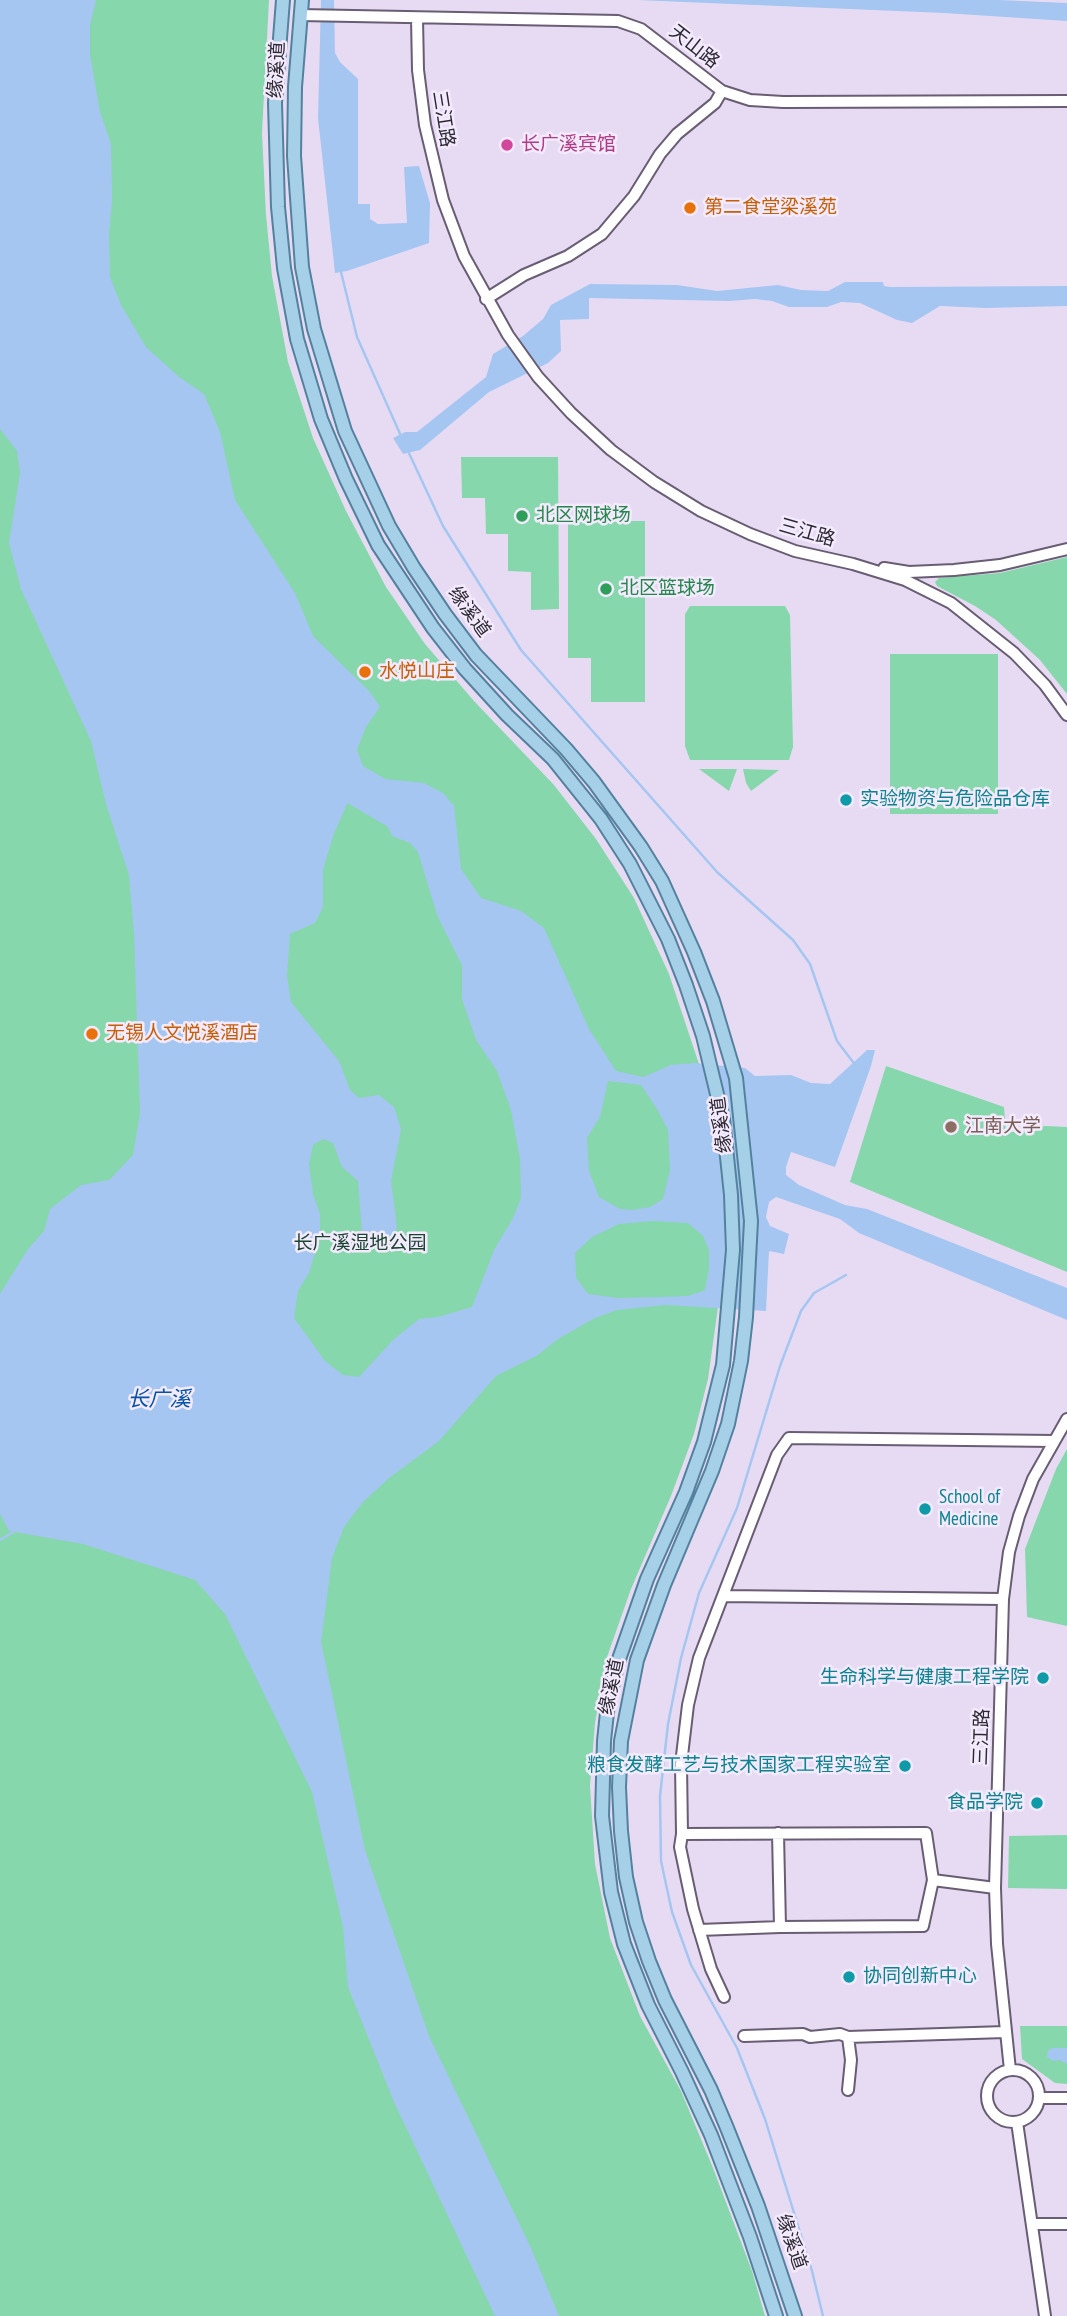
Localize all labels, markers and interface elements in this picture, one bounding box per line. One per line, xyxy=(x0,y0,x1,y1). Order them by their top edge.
street label: 天山路 xyxy=(665,20,723,74)
street label: 缘溪道 xyxy=(264,41,290,99)
street label: 三江路 xyxy=(427,89,459,149)
place label: 长广溪宾馆 xyxy=(521,134,616,156)
marker: 长广溪宾馆 xyxy=(499,137,515,153)
place label: 第二食堂梁溪苑 xyxy=(704,197,837,219)
marker: 第二食堂梁溪苑 xyxy=(682,200,698,216)
place label: 北区网球场 xyxy=(536,505,631,527)
marker: 北区网球场 xyxy=(514,508,530,524)
street label: 三江路 xyxy=(776,514,838,552)
place label: 北区篮球场 xyxy=(620,578,715,600)
marker: 北区篮球场 xyxy=(598,581,614,597)
street label: 缘溪道 xyxy=(443,582,495,642)
place label: 水悦山庄 xyxy=(379,661,455,683)
marker: 水悦山庄 xyxy=(357,664,373,680)
place label: 实验物资与危险品仓库 xyxy=(860,789,1050,811)
marker: 实验物资与危险品仓库 xyxy=(838,792,854,808)
place label: 无锡人文悦溪酒店 xyxy=(106,1023,258,1045)
marker: 无锡人文悦溪酒店 xyxy=(84,1026,100,1042)
street label: 缘溪道 xyxy=(707,1095,737,1155)
place label: 江南大学 xyxy=(965,1116,1041,1138)
marker: 江南大学 xyxy=(943,1119,959,1135)
park label: 长广溪湿地公园 xyxy=(294,1233,426,1255)
water label: 长广溪 xyxy=(128,1387,190,1413)
place label: School of Medicine xyxy=(939,1487,1000,1531)
marker: School of Medicine xyxy=(917,1501,933,1517)
street label: 缘溪道 xyxy=(595,1657,629,1717)
place label: 生命科学与健康工程学院 xyxy=(820,1667,1029,1689)
marker: 生命科学与健康工程学院 xyxy=(1035,1670,1051,1686)
street label: 三江路 xyxy=(970,1708,994,1766)
place label: 粮食发酵工艺与技术国家工程实验室 xyxy=(587,1755,891,1777)
marker: 粮食发酵工艺与技术国家工程实验室 xyxy=(897,1758,913,1774)
place label: 食品学院 xyxy=(947,1792,1023,1814)
marker: 食品学院 xyxy=(1029,1795,1045,1811)
place label: 协同创新中心 xyxy=(863,1966,977,1988)
marker: 协同创新中心 xyxy=(841,1969,857,1985)
street label: 缘溪道 xyxy=(771,2211,811,2273)

